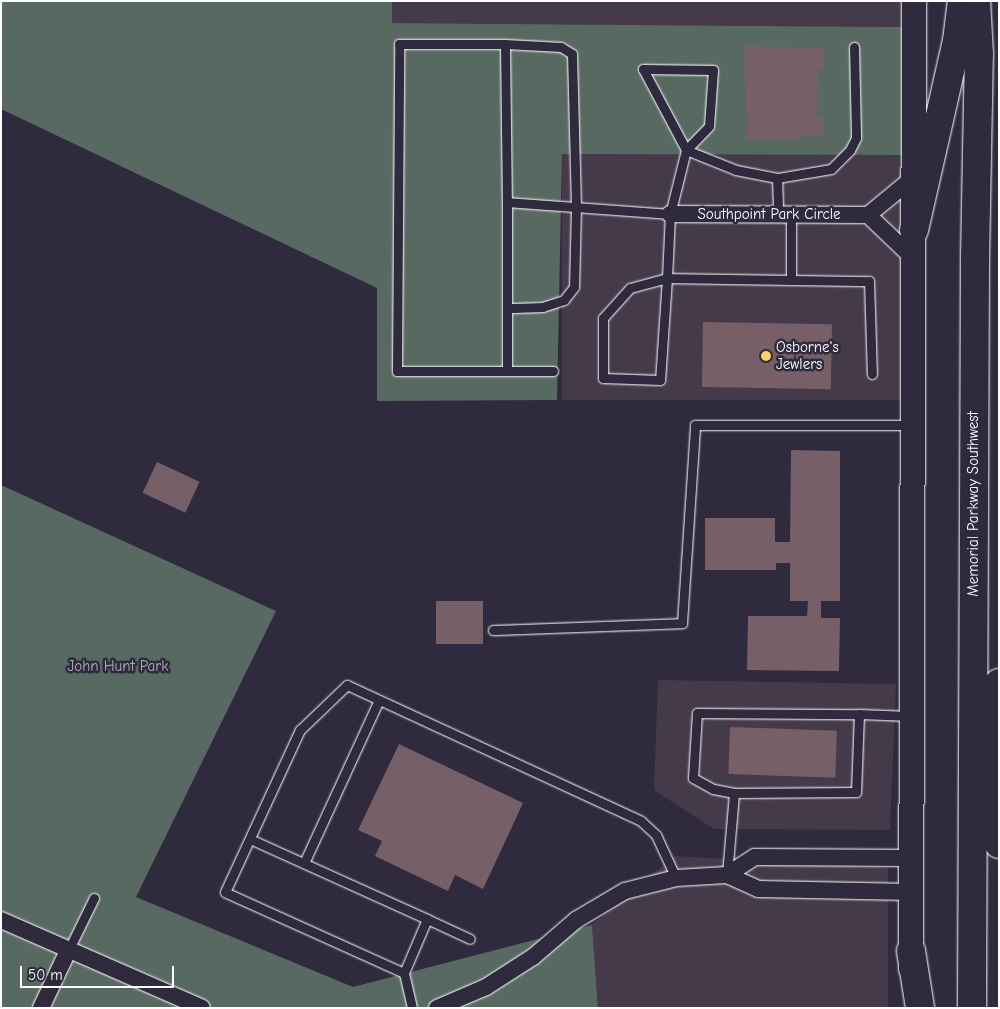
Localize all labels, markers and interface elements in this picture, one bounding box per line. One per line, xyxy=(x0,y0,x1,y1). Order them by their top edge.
street label: Southpoint Park Circle xyxy=(698,206,840,224)
place label: Osborne's Jewlers xyxy=(776,338,839,373)
marker: Osborne's Jewlers xyxy=(760,350,772,362)
street label: Memorial Parkway Southwest xyxy=(965,411,983,597)
park label: John Hunt Park xyxy=(68,658,168,676)
scale bar xyxy=(22,956,176,988)
text: 50 m xyxy=(28,966,63,984)

